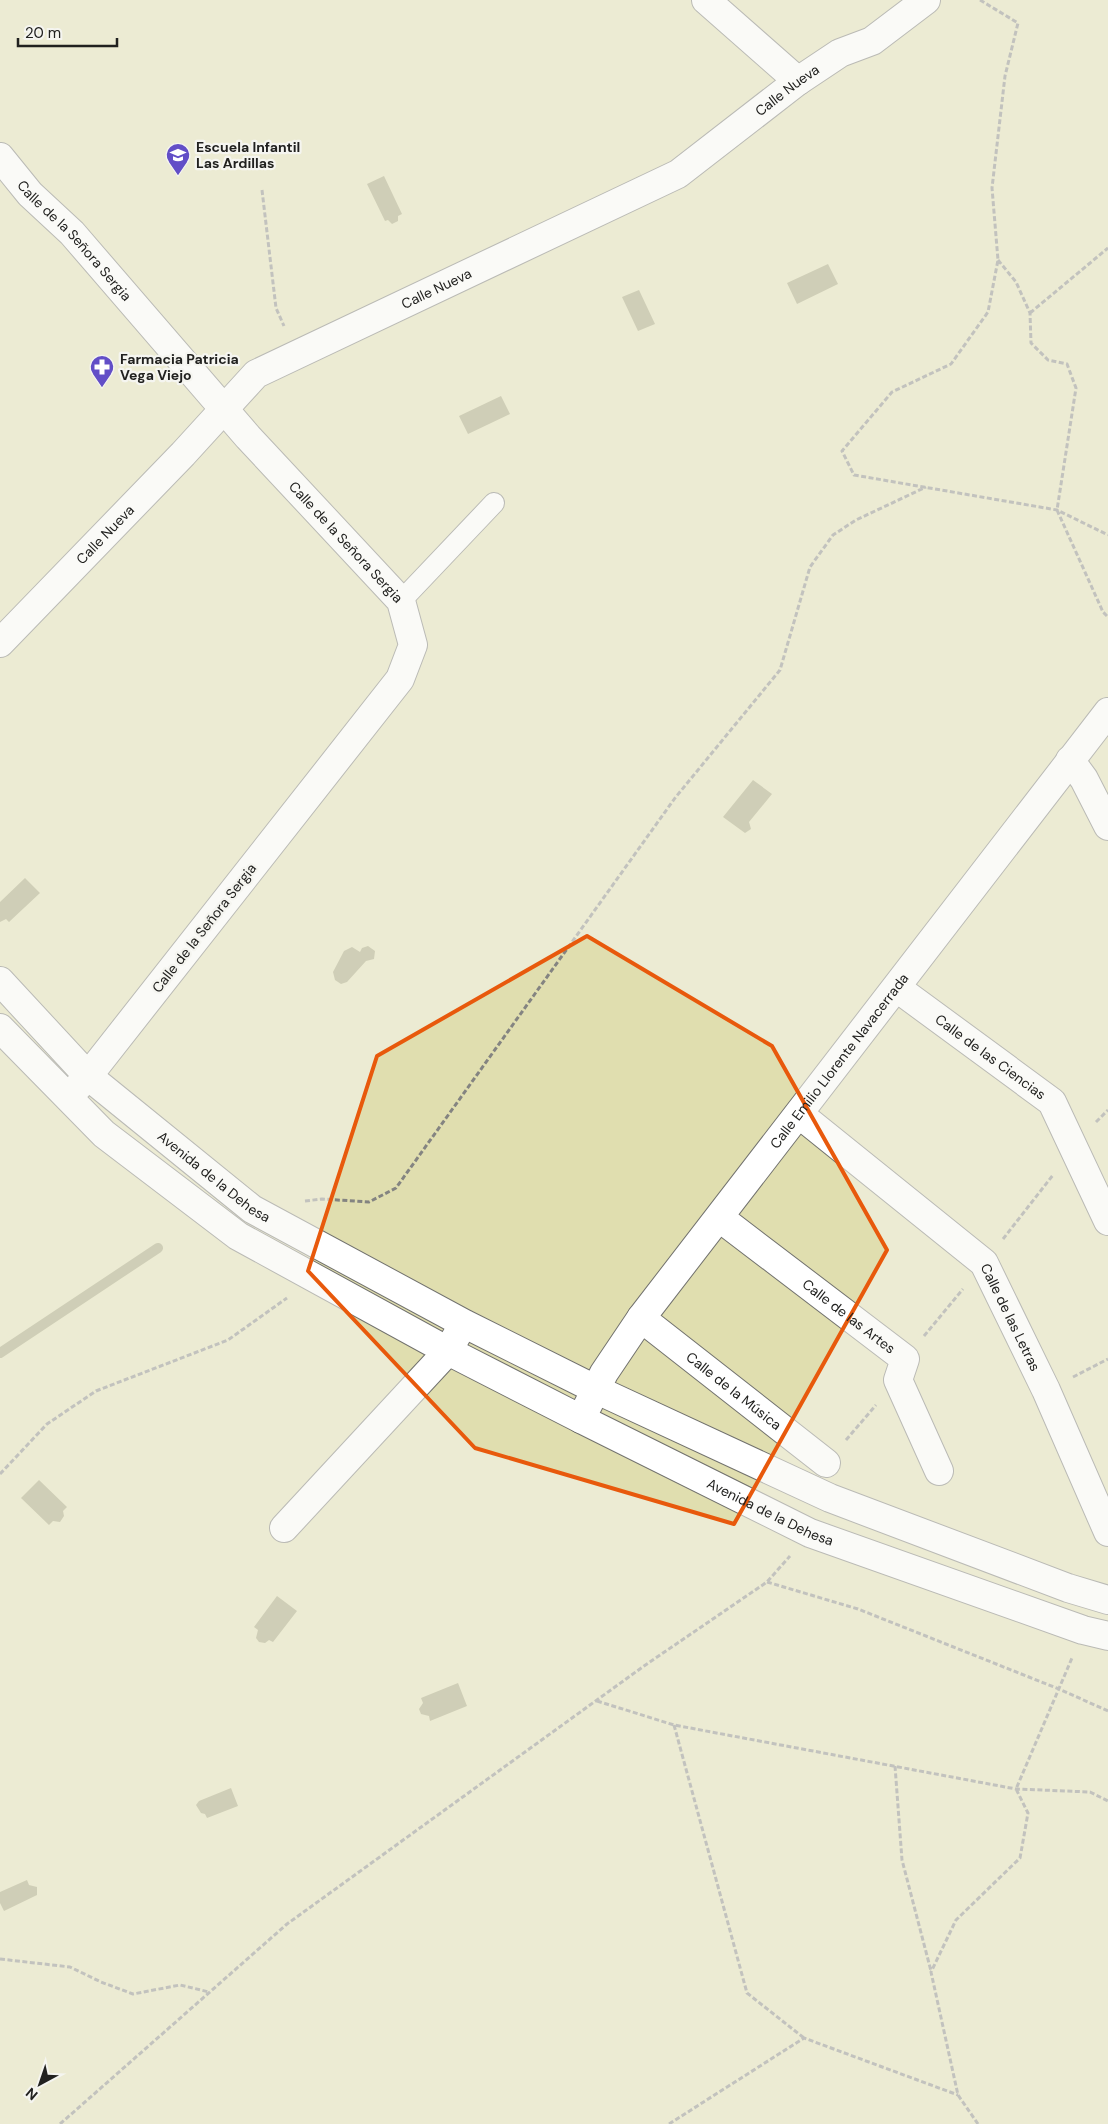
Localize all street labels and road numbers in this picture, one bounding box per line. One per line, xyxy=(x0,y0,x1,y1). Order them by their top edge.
street label: Calle Nueva xyxy=(751,60,823,120)
street label: Calle de la Señora Sergia xyxy=(13,176,136,305)
street label: Calle Nueva xyxy=(398,264,474,313)
street label: Calle de la Señora Sergia xyxy=(285,478,407,606)
street label: Calle Nueva xyxy=(72,501,138,568)
street label: Calle de la Señora Sergia xyxy=(148,860,260,996)
street label: Calle Emilio Llorente Navacerrada xyxy=(766,970,912,1152)
street label: Calle de las Ciencias xyxy=(932,1010,1049,1103)
street label: Avenida de la Dehesa xyxy=(154,1127,273,1226)
street label: Calle de las Letras xyxy=(977,1260,1044,1374)
street label: Calle de las Artes xyxy=(799,1275,899,1357)
street label: Calle de la Música xyxy=(683,1348,785,1434)
street label: Avenida de la Dehesa xyxy=(704,1474,836,1550)

